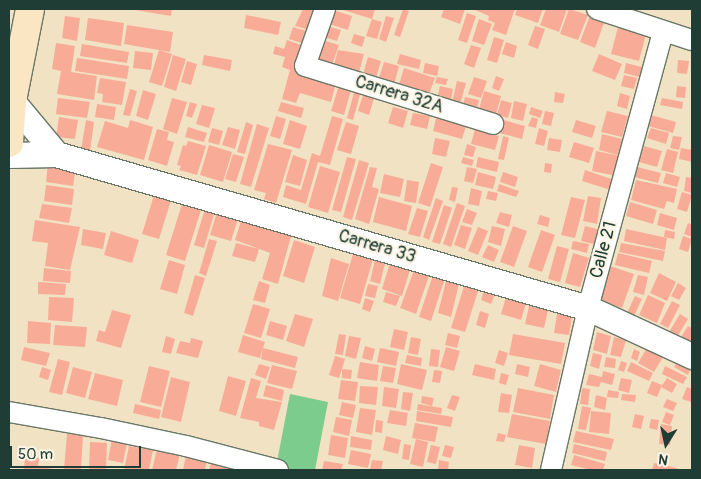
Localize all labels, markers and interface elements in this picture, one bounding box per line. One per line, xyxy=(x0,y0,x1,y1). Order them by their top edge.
street label: Carrera 32A xyxy=(352,71,446,119)
street label: Calle 21 xyxy=(586,219,622,281)
street label: Carrera 33 xyxy=(336,226,418,268)
north arrow xyxy=(641,419,691,469)
scale bar xyxy=(12,436,144,468)
text: 50 m xyxy=(18,445,53,464)
text: N xyxy=(657,450,669,468)

